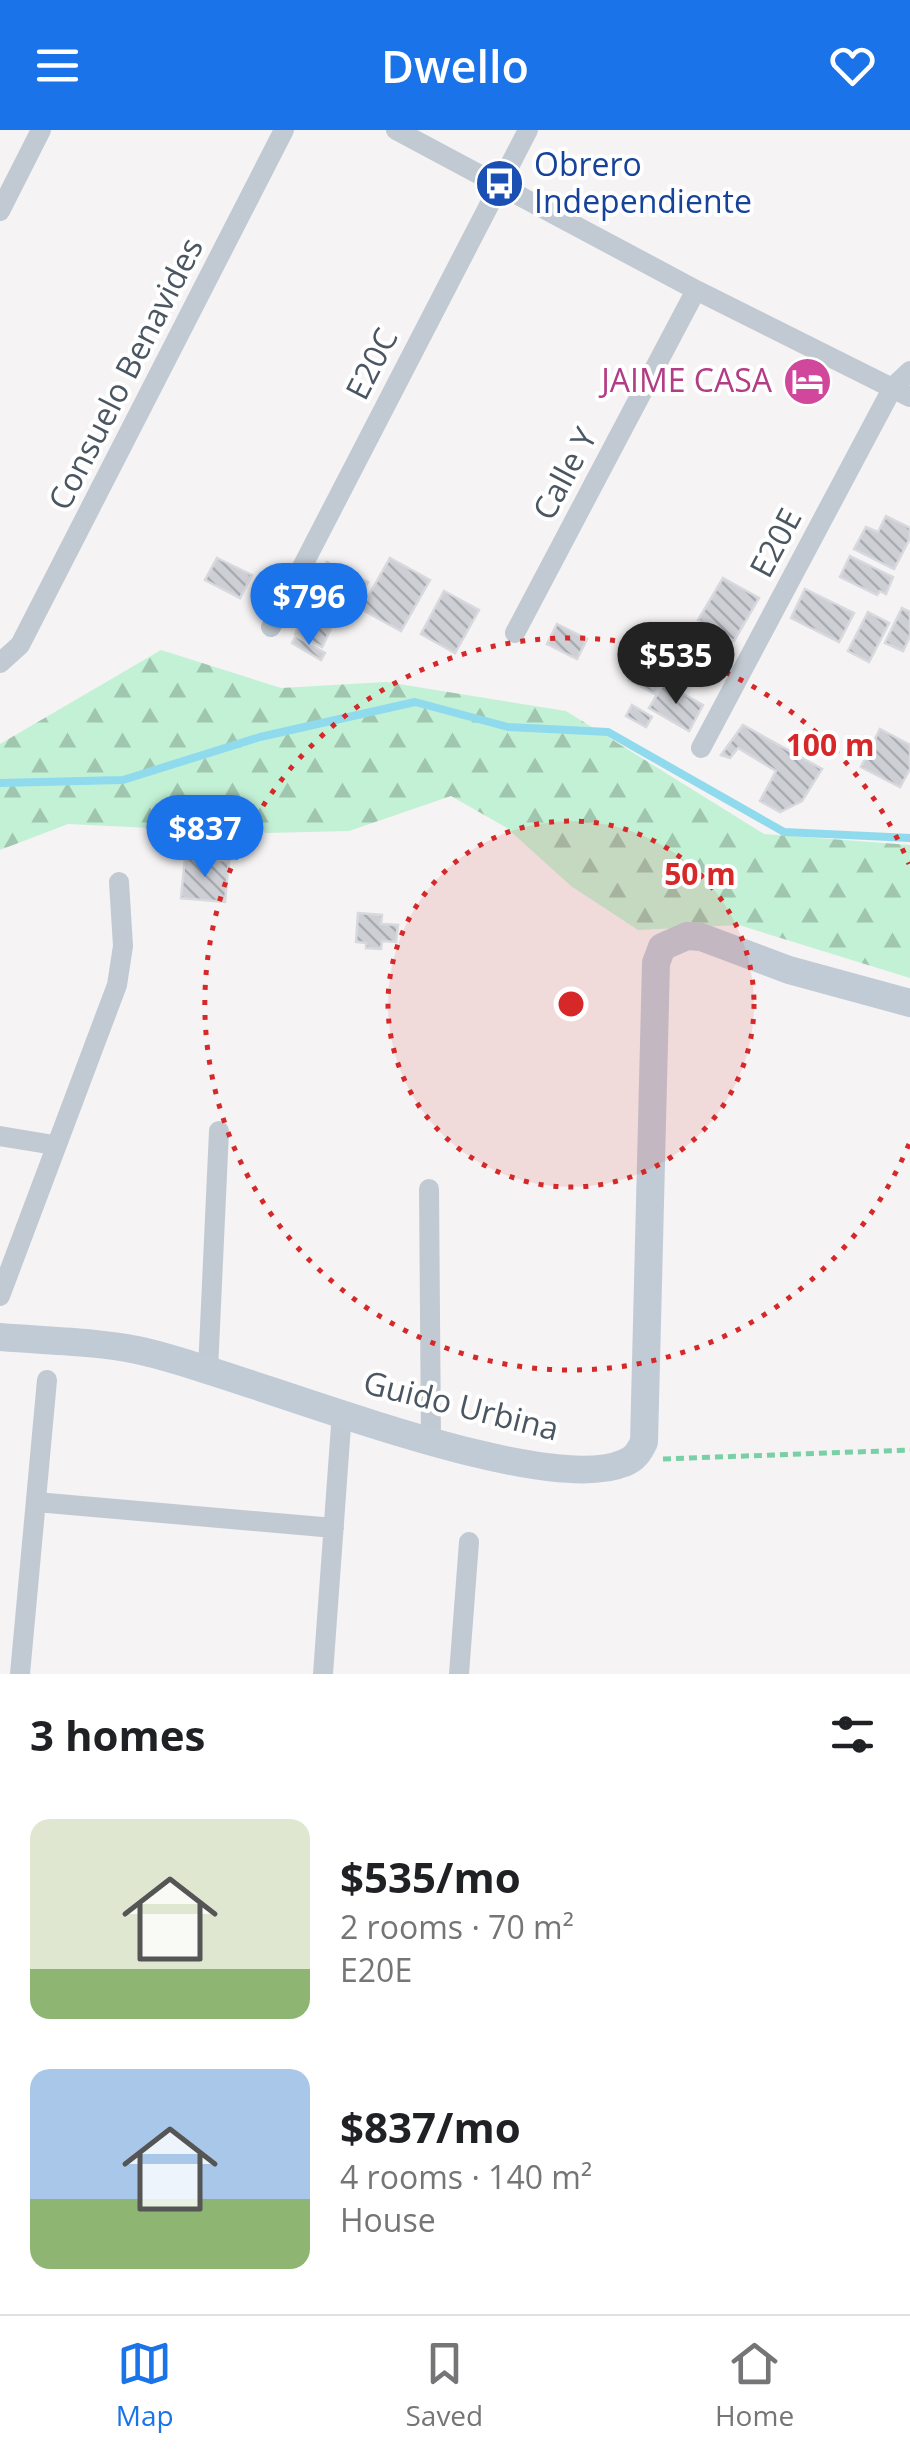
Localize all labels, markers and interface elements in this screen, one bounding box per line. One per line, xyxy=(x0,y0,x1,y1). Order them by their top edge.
text: Dwello xyxy=(381,35,529,96)
icon: menu xyxy=(30,38,85,93)
icon: heart xyxy=(825,38,880,93)
place label: Obrero Independiente xyxy=(534,142,752,222)
bus stop icon: Obrero Independiente xyxy=(473,157,525,209)
street label: Consuelo Benavides xyxy=(37,230,212,517)
street label: E20C xyxy=(335,320,407,406)
hotel icon: JAIME CASA xyxy=(781,355,833,407)
place label: JAIME CASA xyxy=(598,358,773,401)
street label: Calle Y xyxy=(522,420,606,527)
street label: E20E xyxy=(739,500,811,584)
pin: $796 xyxy=(250,563,368,648)
text: $796 xyxy=(272,574,346,617)
pin: $535 xyxy=(617,622,735,707)
text: $535 xyxy=(639,633,713,676)
text: 100 m xyxy=(786,724,874,765)
pin: $837 xyxy=(146,795,264,880)
text: $837 xyxy=(168,806,242,849)
text: 50 m xyxy=(664,853,736,894)
centre of rings xyxy=(553,986,589,1022)
street label: Guido Urbina xyxy=(359,1360,563,1450)
text: 3 homes xyxy=(30,1706,205,1763)
icon: filters xyxy=(825,1707,880,1762)
text: $535/mo xyxy=(340,1848,521,1905)
icon: home xyxy=(110,1859,230,1979)
text: 2 rooms · 70 m² xyxy=(340,1905,574,1948)
text: E20E xyxy=(340,1948,412,1991)
text: $837/mo xyxy=(340,2098,521,2155)
icon: home xyxy=(110,2109,230,2229)
text: 4 rooms · 140 m² xyxy=(340,2155,592,2198)
text: House xyxy=(340,2198,436,2241)
tab: Map xyxy=(116,2336,174,2434)
tab: Saved xyxy=(405,2336,483,2434)
tab: Home xyxy=(715,2336,794,2434)

